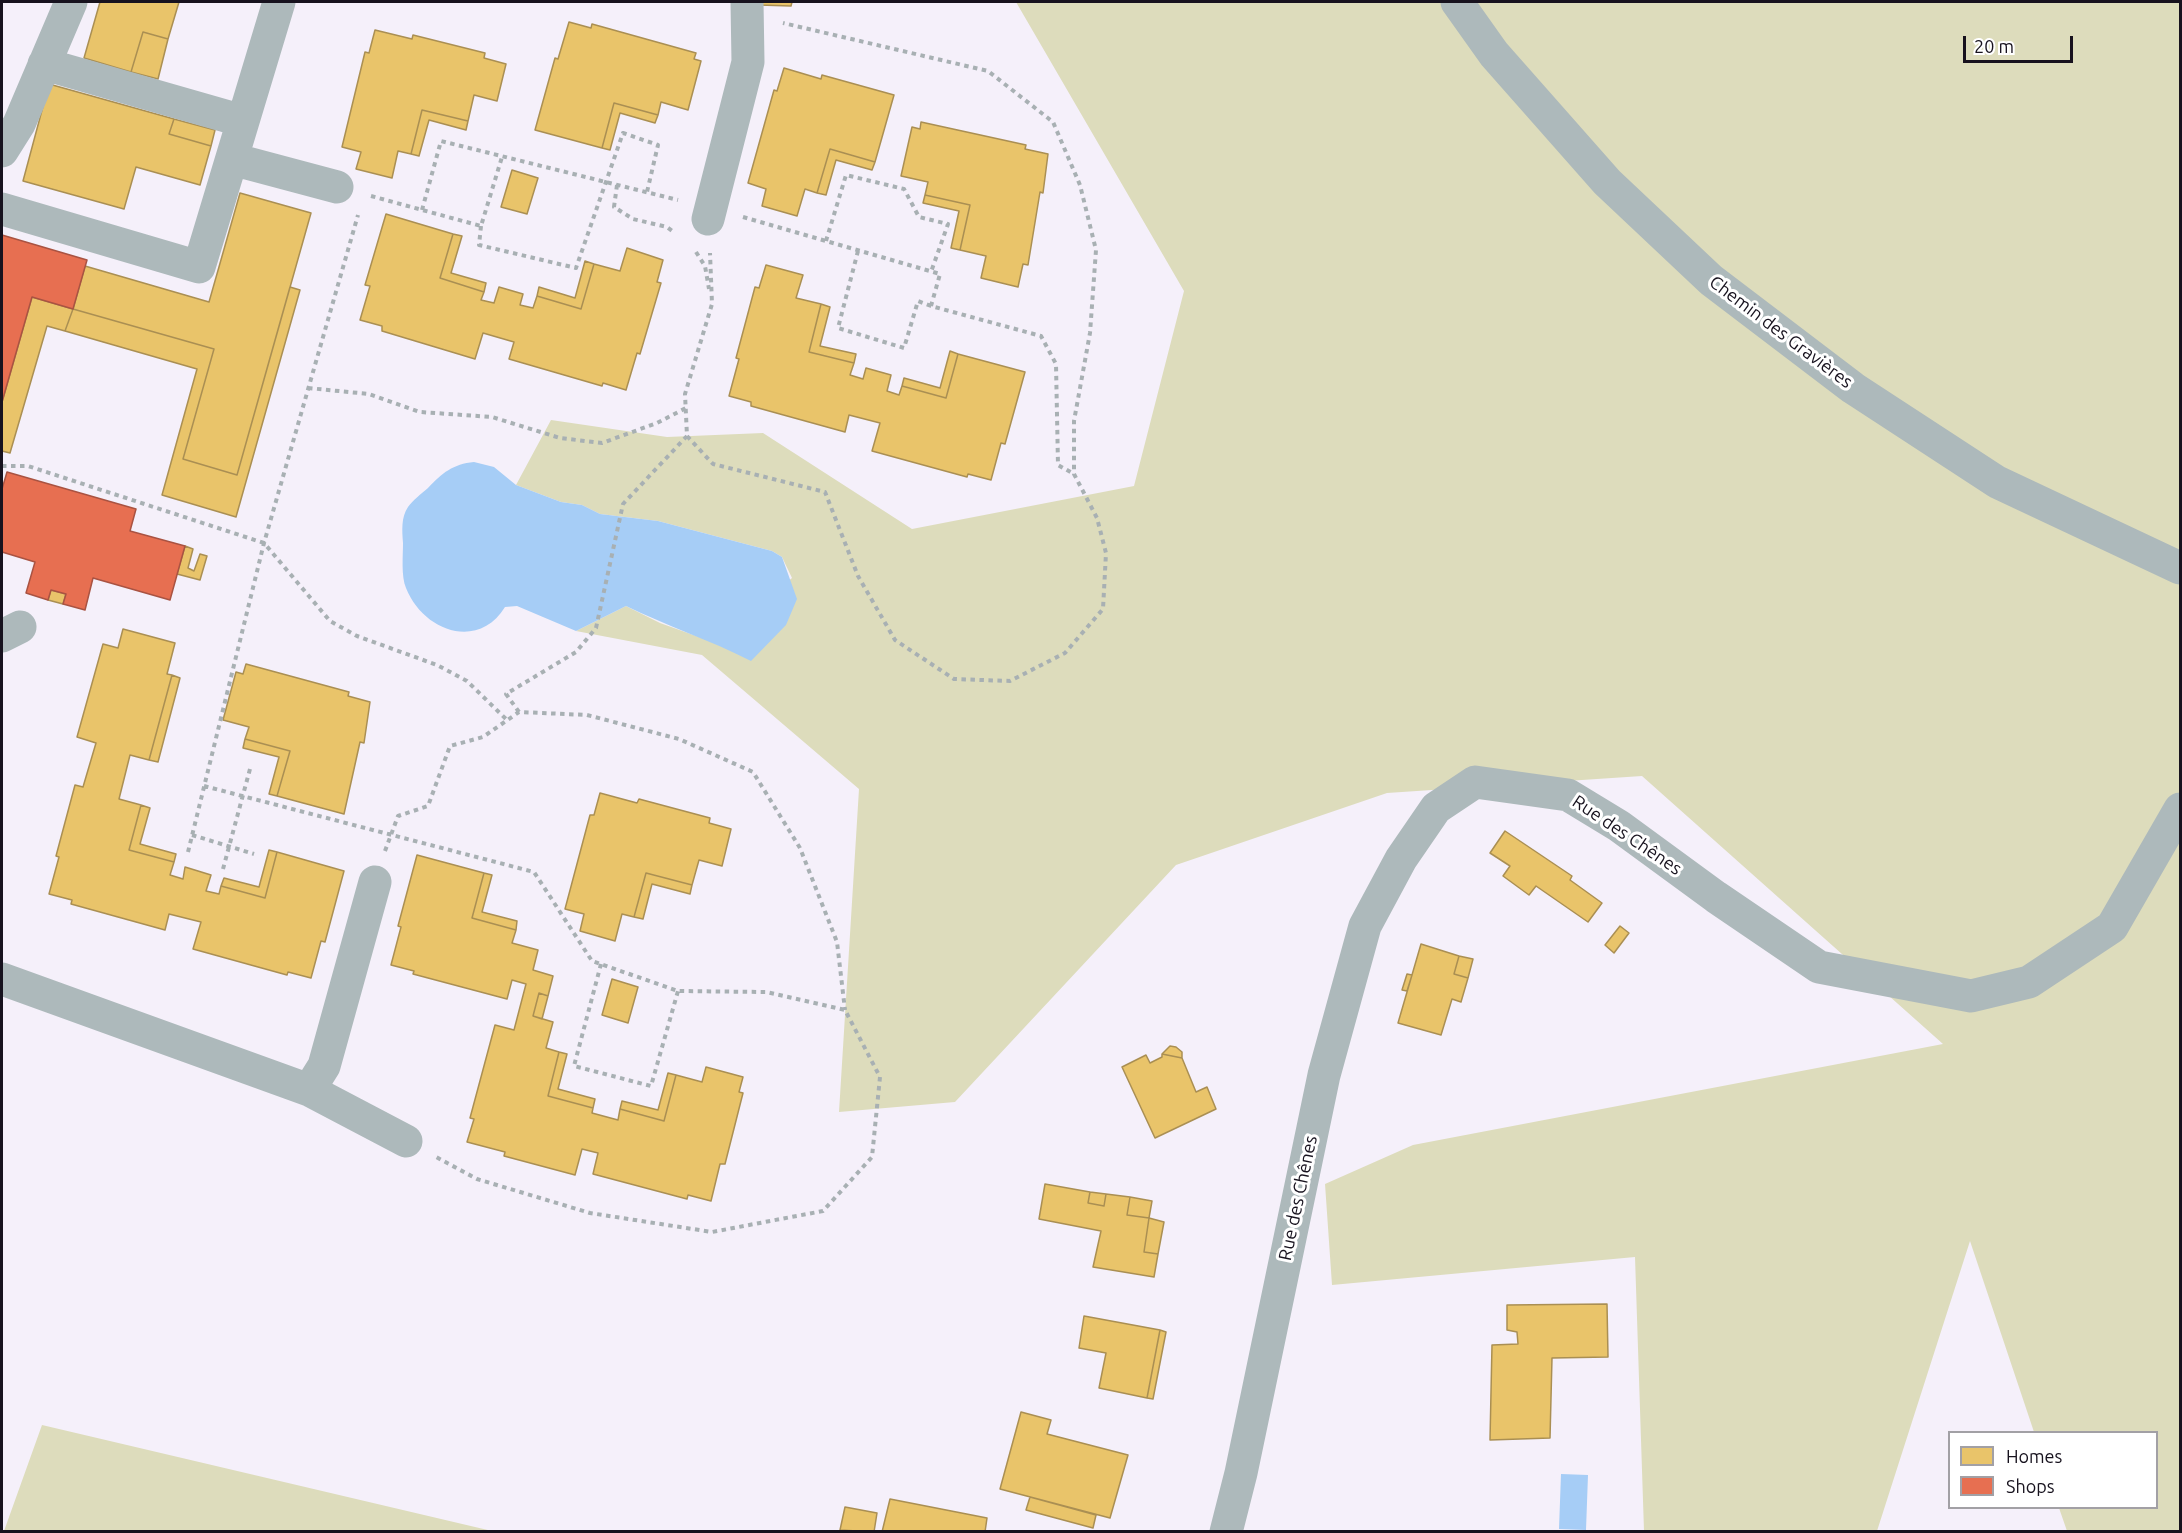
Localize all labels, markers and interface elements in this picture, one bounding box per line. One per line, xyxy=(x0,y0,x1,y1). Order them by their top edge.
scale bar xyxy=(1966,24,2076,62)
text: 20 m xyxy=(1974,36,2014,56)
street label: Chemin des Gravières xyxy=(1705,271,1857,393)
street label: Rue des Chênes xyxy=(1568,790,1686,880)
street label: Rue des Chênes xyxy=(1274,1134,1322,1262)
legend xyxy=(1948,1431,2158,1509)
text: Homes xyxy=(2006,1446,2062,1466)
text: Shops xyxy=(2006,1476,2055,1496)

